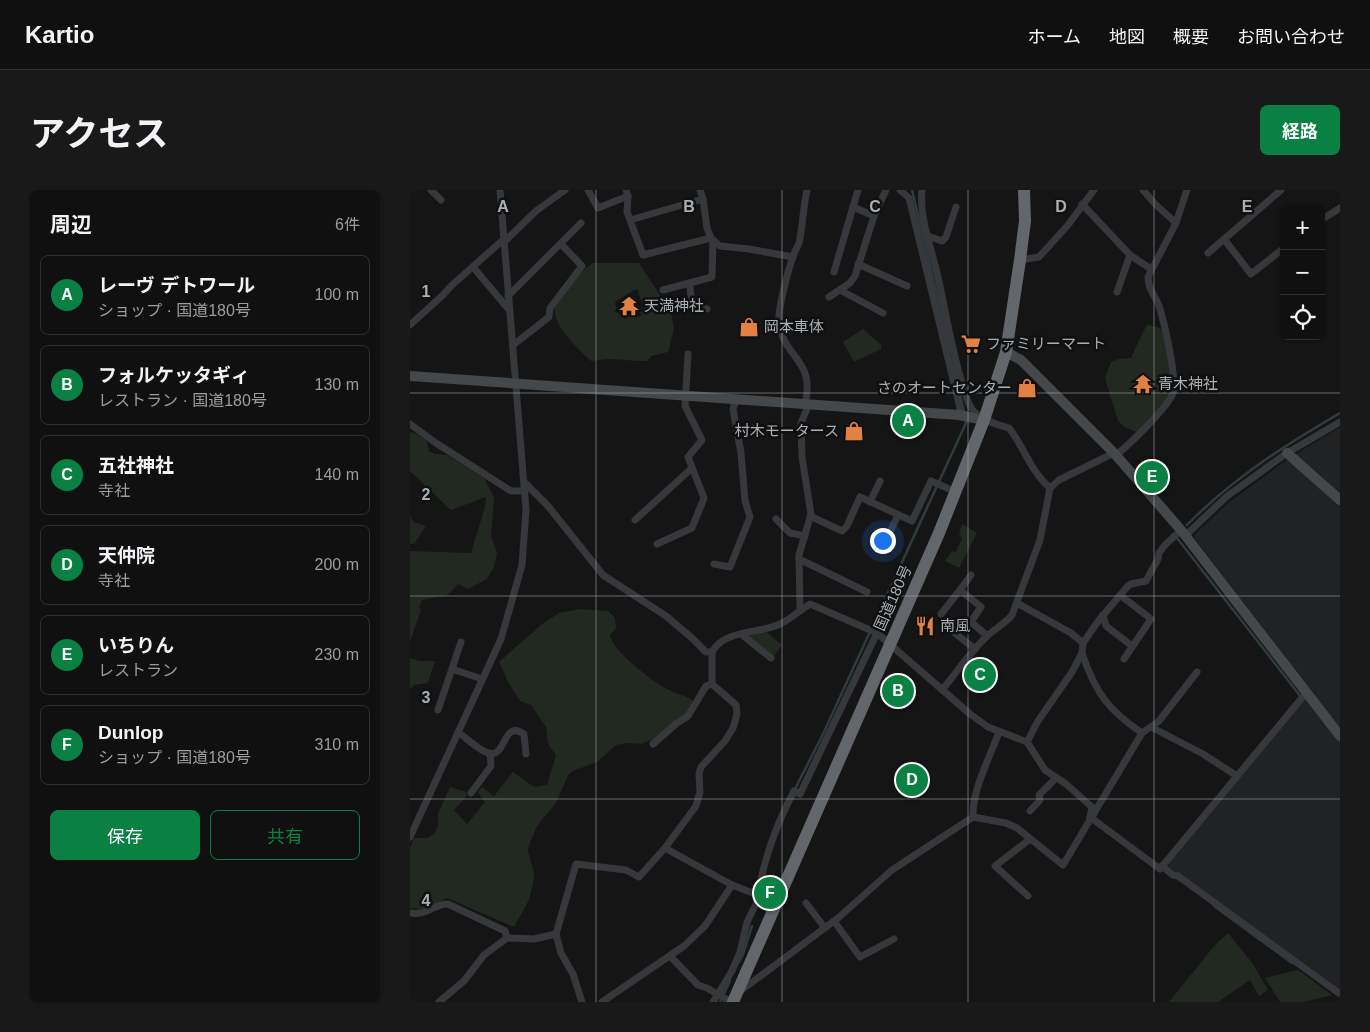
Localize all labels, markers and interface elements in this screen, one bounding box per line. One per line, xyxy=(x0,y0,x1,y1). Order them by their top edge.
text: Kartio xyxy=(25,21,94,48)
text: ホーム xyxy=(1028,27,1081,47)
text: 地図 xyxy=(1109,27,1145,47)
text: 概要 xyxy=(1173,27,1209,47)
text: お問い合わせ xyxy=(1237,27,1345,47)
button: 経路 xyxy=(1260,105,1340,155)
text: アクセス xyxy=(30,114,168,153)
text: A xyxy=(497,198,509,215)
text: B xyxy=(683,198,695,215)
text: C xyxy=(869,198,881,215)
text: D xyxy=(1055,198,1067,215)
text: E xyxy=(1242,198,1253,215)
map controls xyxy=(1280,205,1325,340)
button: + xyxy=(1280,205,1325,250)
text: 周辺 xyxy=(50,213,92,236)
text: 6件 xyxy=(335,216,360,233)
button: − xyxy=(1280,250,1325,295)
text: レーヴ デトワール xyxy=(98,275,255,296)
text: 1 xyxy=(422,283,431,300)
text: A xyxy=(61,286,73,303)
text: 100 m xyxy=(315,286,359,303)
temple icon: 天満神社 xyxy=(618,295,640,317)
button: locate xyxy=(1280,295,1325,340)
place label: 天満神社 xyxy=(644,297,704,314)
text: ショップ · 国道180号 xyxy=(98,302,251,319)
shop icon: 岡本車体 xyxy=(738,316,760,338)
place label: 岡本車体 xyxy=(764,318,824,335)
supermarket icon: ファミリーマート xyxy=(960,333,982,355)
place label: ファミリーマート xyxy=(986,335,1106,352)
text: フォルケッタギィ xyxy=(98,365,250,386)
temple icon: 青木神社 xyxy=(1132,373,1154,395)
place label: 青木神社 xyxy=(1158,375,1218,392)
text: B xyxy=(61,376,73,393)
text: 130 m xyxy=(315,376,359,393)
shop icon: さのオートセンター xyxy=(1016,377,1038,399)
place label: さのオートセンター xyxy=(877,379,1012,396)
text: レストラン · 国道180号 xyxy=(98,392,267,409)
pin: A xyxy=(892,402,924,440)
shop icon: 村木モータース xyxy=(843,420,865,442)
place label: 村木モータース xyxy=(735,422,839,439)
text: 五社神社 xyxy=(98,455,174,476)
pin: E xyxy=(1136,458,1168,496)
text: C xyxy=(61,466,73,483)
text: 140 m xyxy=(315,466,359,483)
text: 寺社 xyxy=(98,482,130,499)
text: 2 xyxy=(422,486,431,503)
your location xyxy=(870,528,896,554)
text: 天仲院 xyxy=(98,545,155,566)
text: D xyxy=(61,556,73,573)
text: 200 m xyxy=(315,556,359,573)
street label: 国道180号 xyxy=(871,562,915,633)
text: 寺社 xyxy=(98,572,130,589)
restaurant icon: 南風 xyxy=(914,615,936,637)
place label: 南風 xyxy=(940,617,970,634)
text: いちりん xyxy=(98,635,174,656)
text: E xyxy=(62,646,72,663)
text: 230 m xyxy=(315,646,359,663)
pin: C xyxy=(964,656,996,694)
text: レストラン xyxy=(98,662,178,679)
pin: B xyxy=(882,672,914,710)
text: 3 xyxy=(422,689,431,706)
text: Dunlop xyxy=(98,722,163,743)
text: F xyxy=(62,736,72,753)
text: 310 m xyxy=(315,736,359,753)
text: ショップ · 国道180号 xyxy=(98,749,251,766)
pin: D xyxy=(896,761,928,799)
button: 保存 xyxy=(50,810,200,860)
button: 共有 xyxy=(210,810,360,860)
pin: F xyxy=(754,874,786,912)
text: 4 xyxy=(422,892,431,909)

